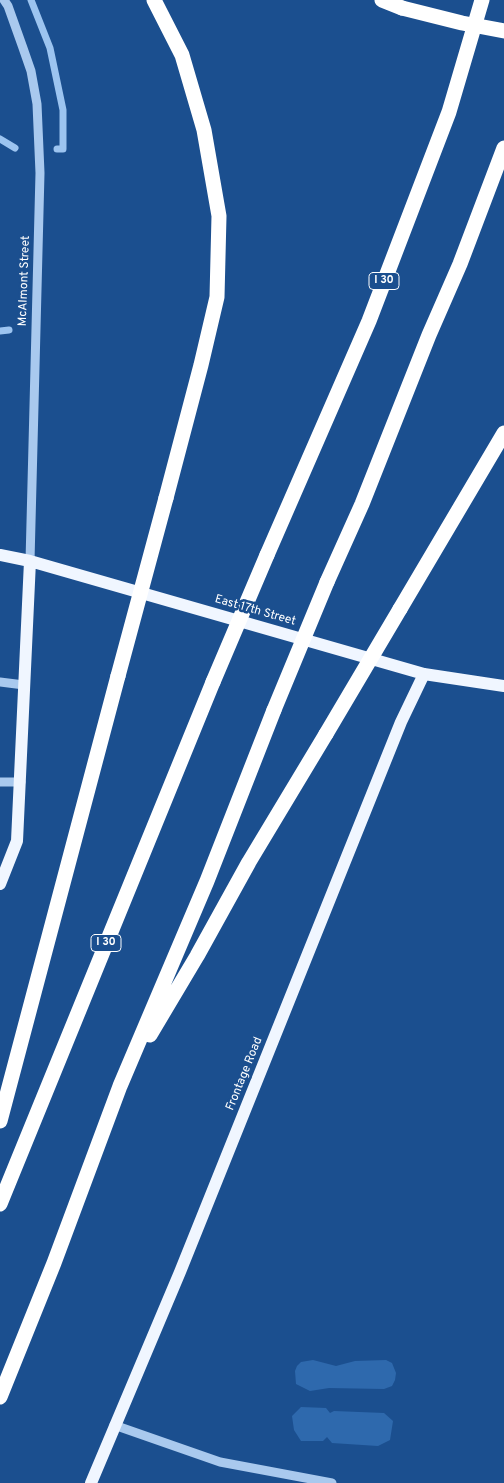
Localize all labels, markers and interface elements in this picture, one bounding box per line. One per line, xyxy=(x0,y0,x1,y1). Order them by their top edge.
street label: McAlmont Street xyxy=(16,235,34,327)
road number: I 30 xyxy=(369,272,399,290)
street label: East 17th Street xyxy=(213,593,297,629)
road number: I 30 xyxy=(91,934,121,951)
street label: Frontage Road xyxy=(224,1035,266,1113)

